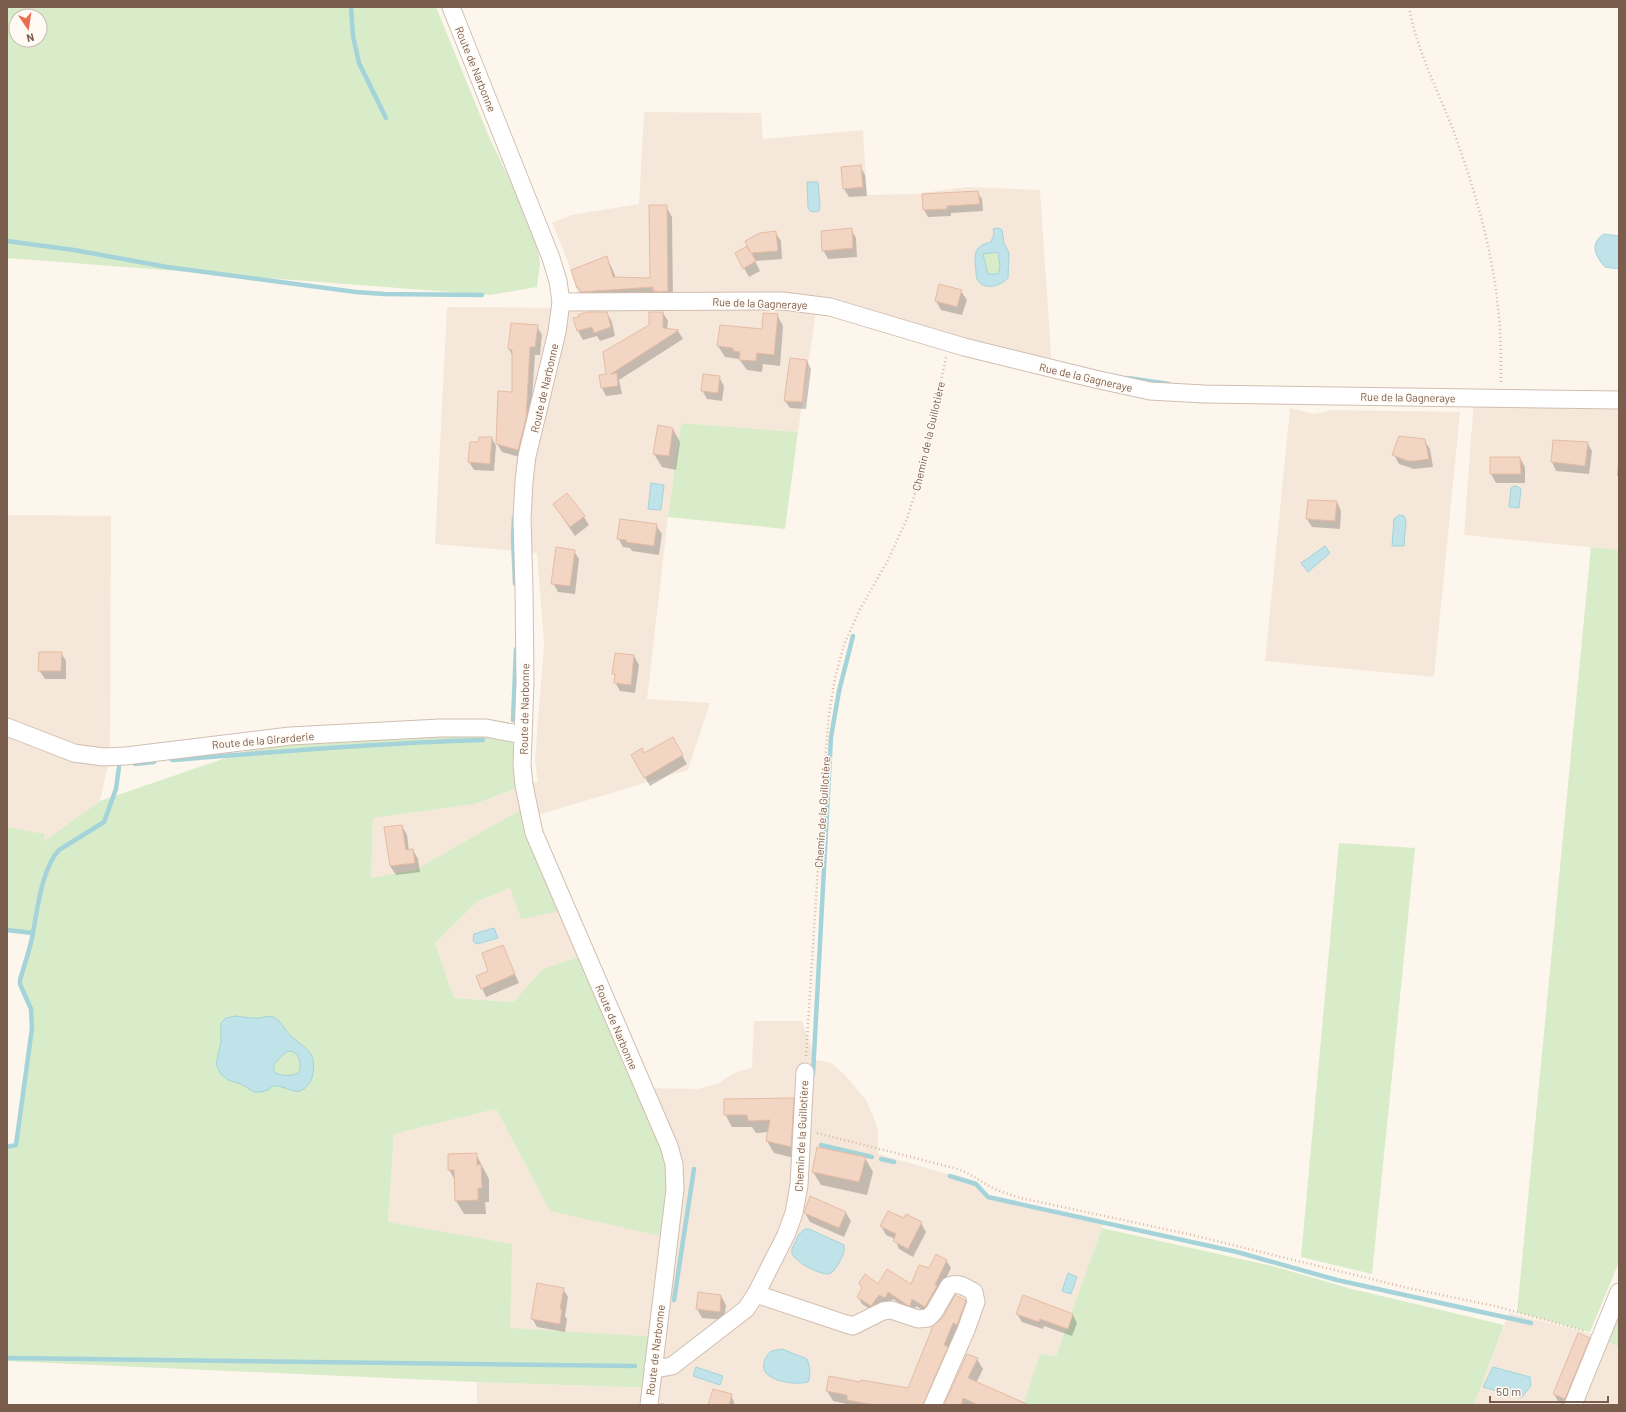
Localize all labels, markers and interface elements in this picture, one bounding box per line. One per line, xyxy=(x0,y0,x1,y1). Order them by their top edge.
north arrow xyxy=(8,8,48,48)
street label: Route de Narbonne xyxy=(453,24,499,114)
text: N xyxy=(25,31,35,45)
street label: Rue de la Gagneraye xyxy=(712,295,808,311)
street label: Route de Narbonne xyxy=(527,342,561,434)
street label: Rue de la Gagneraye xyxy=(1038,360,1134,394)
street label: Chemin de la Guillotière xyxy=(909,380,947,492)
street label: Rue de la Gagneraye xyxy=(1360,390,1456,404)
street label: Route de Narbonne xyxy=(517,663,531,755)
street label: Route de la Girarderie xyxy=(211,729,315,751)
street label: Chemin de la Guillotière xyxy=(812,756,832,868)
street label: Route de Narbonne xyxy=(593,982,641,1072)
street label: Chemin de la Guillotière xyxy=(792,1080,810,1192)
street label: Route de Narbonne xyxy=(643,1304,667,1396)
scale bar xyxy=(1490,1378,1608,1404)
text: 50 m xyxy=(1496,1384,1521,1398)

